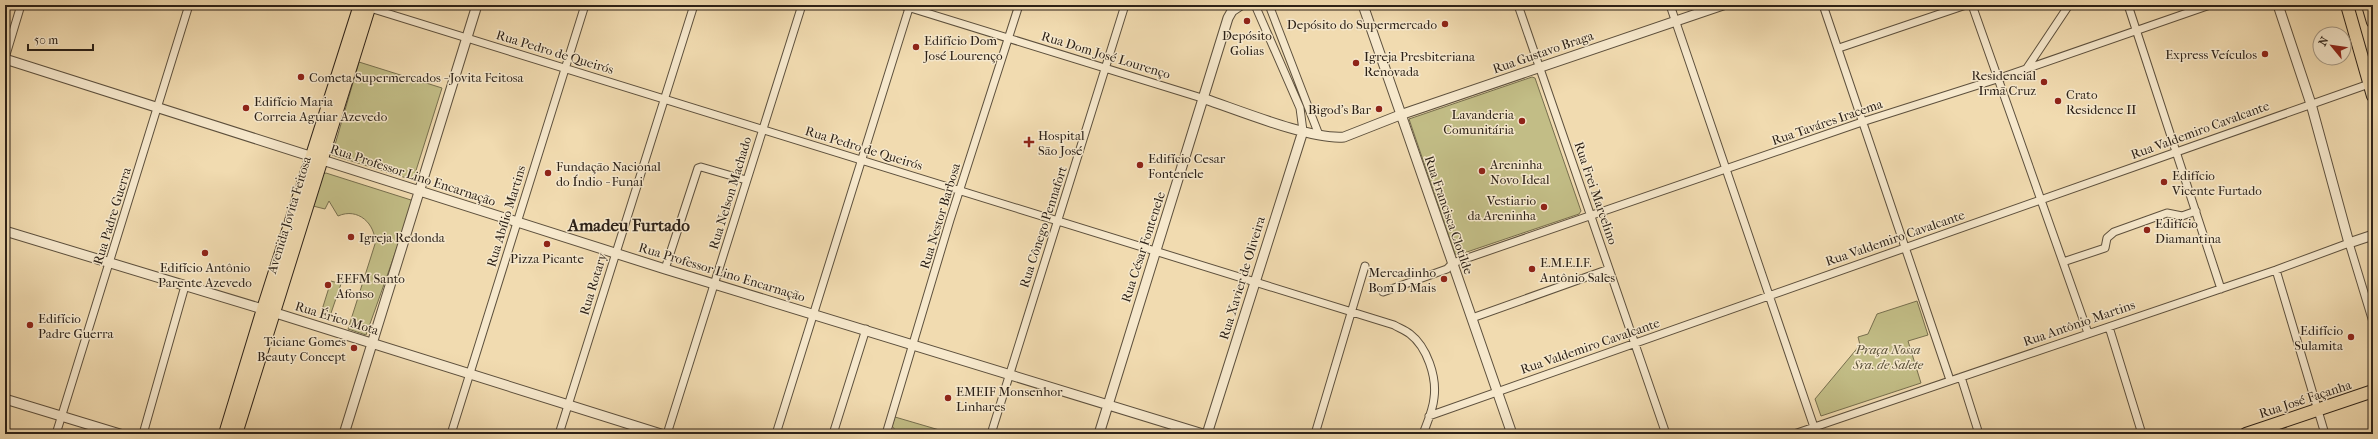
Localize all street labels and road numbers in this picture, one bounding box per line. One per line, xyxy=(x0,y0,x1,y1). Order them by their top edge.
street label: Rua Pedro de Queirós xyxy=(494,27,616,77)
street label: Rua Gustavo Braga xyxy=(1491,27,1596,76)
street label: Rua Dom José Lourenço xyxy=(1039,28,1173,83)
street label: Rua Taváres Iracema xyxy=(1770,96,1885,148)
street label: Rua Valdemiro Cavalcante xyxy=(2129,98,2272,162)
street label: Rua Pedro de Queirós xyxy=(803,123,925,173)
street label: Rua Nelson Machado xyxy=(706,134,754,251)
street label: Rua Frei Marcelino xyxy=(1571,140,1621,247)
street label: Rua Professor Lino Encarnação xyxy=(328,141,498,210)
street label: Avenida Jovita Feitosa xyxy=(264,154,314,276)
street label: Rua Francisca Clotilde xyxy=(1422,154,1477,277)
street label: Rua Nestor Barbosa xyxy=(917,160,964,271)
street label: Rua Abílio Martins xyxy=(483,163,529,269)
street label: Rua Cônego Pennafort xyxy=(1016,164,1070,290)
street label: Rua Padre Guerra xyxy=(90,165,134,266)
street label: Rua César Fontenele xyxy=(1118,189,1168,304)
street label: Rua Valdemiro Cavalcante xyxy=(1823,207,1967,269)
street label: Rua Xavier de Oliveira xyxy=(1216,214,1268,341)
street label: Rua Professor Lino Encarnação xyxy=(637,240,807,306)
street label: Rua Rotary xyxy=(576,250,610,317)
street label: Rua Antônio Martins xyxy=(2021,297,2137,349)
street label: Rua Érico Mota xyxy=(293,298,382,338)
street label: Rua Valdemiro Cavalcante xyxy=(1518,315,1662,377)
street label: Rua José Façanha xyxy=(2257,377,2354,422)

